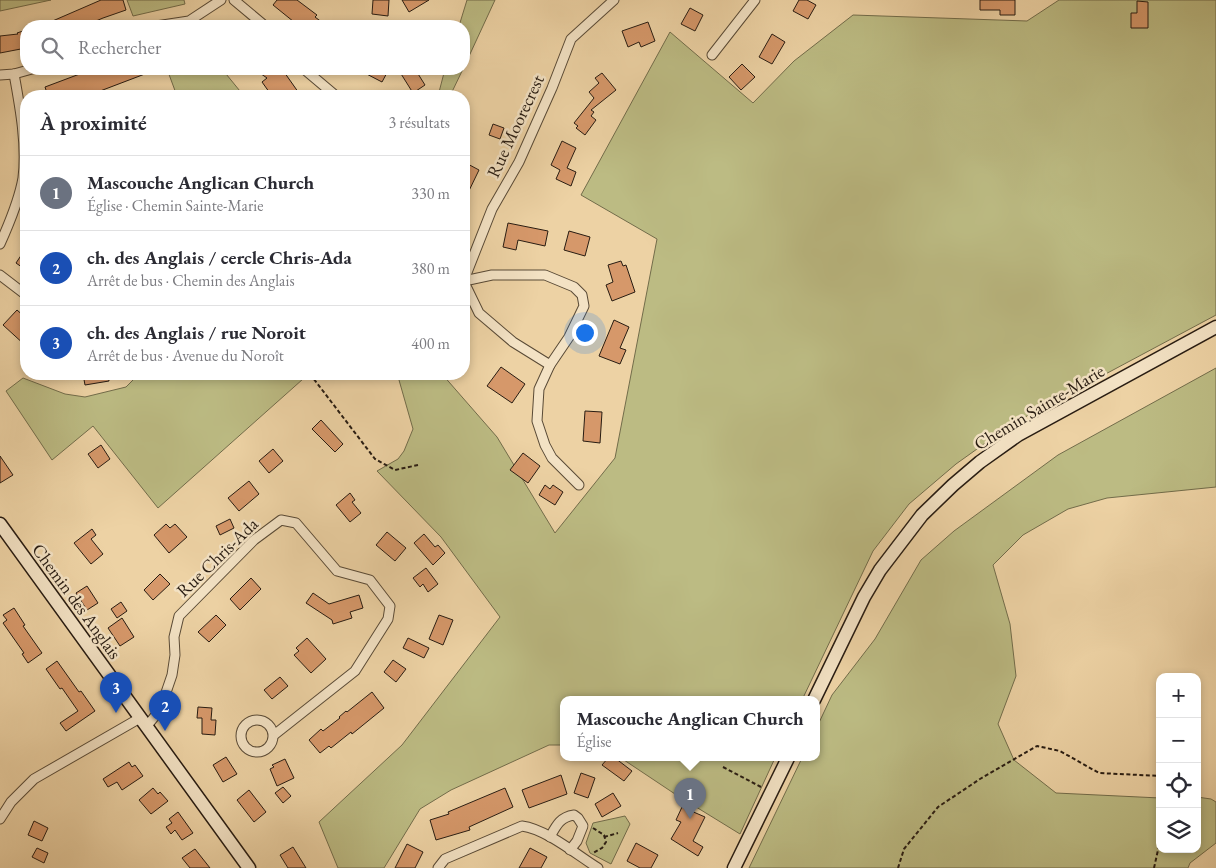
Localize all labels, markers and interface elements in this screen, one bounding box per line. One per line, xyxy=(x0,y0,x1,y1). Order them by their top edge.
search box xyxy=(20,20,470,75)
icon: search xyxy=(38,34,66,62)
text: Rechercher xyxy=(78,35,161,60)
street label: Rue Moorecrest xyxy=(481,71,549,181)
text: À proximité xyxy=(40,109,147,136)
text: 3 résultats xyxy=(388,112,450,133)
text: Mascouche Anglican Church xyxy=(87,170,314,195)
text: 1 xyxy=(52,183,60,204)
text: 330 m xyxy=(411,183,450,204)
text: Église · Chemin Sainte-Marie xyxy=(87,195,263,216)
text: ch. des Anglais / cercle Chris-Ada xyxy=(87,245,352,270)
text: 2 xyxy=(52,258,60,279)
text: 380 m xyxy=(411,258,450,279)
text: Arrêt de bus · Chemin des Anglais xyxy=(87,270,295,291)
text: ch. des Anglais / rue Noroit xyxy=(87,320,306,345)
your location xyxy=(572,320,598,346)
text: 3 xyxy=(52,333,60,354)
text: 400 m xyxy=(411,333,450,354)
text: Arrêt de bus · Avenue du Noroît xyxy=(87,345,284,366)
street label: Chemin Sainte-Marie xyxy=(970,359,1108,455)
street label: Rue Chris-Ada xyxy=(171,512,263,602)
street label: Chemin des Anglais xyxy=(27,539,127,664)
pin: 3 xyxy=(100,672,132,713)
map controls xyxy=(1156,673,1201,853)
button: + xyxy=(1156,673,1201,718)
pin: 2 xyxy=(149,690,181,731)
popup xyxy=(560,696,820,761)
text: Mascouche Anglican Church xyxy=(576,706,804,731)
button: − xyxy=(1156,718,1201,763)
text: Église xyxy=(576,731,612,752)
button: locate xyxy=(1156,763,1201,808)
pin: 1 xyxy=(674,778,706,819)
button: layers xyxy=(1156,808,1201,853)

